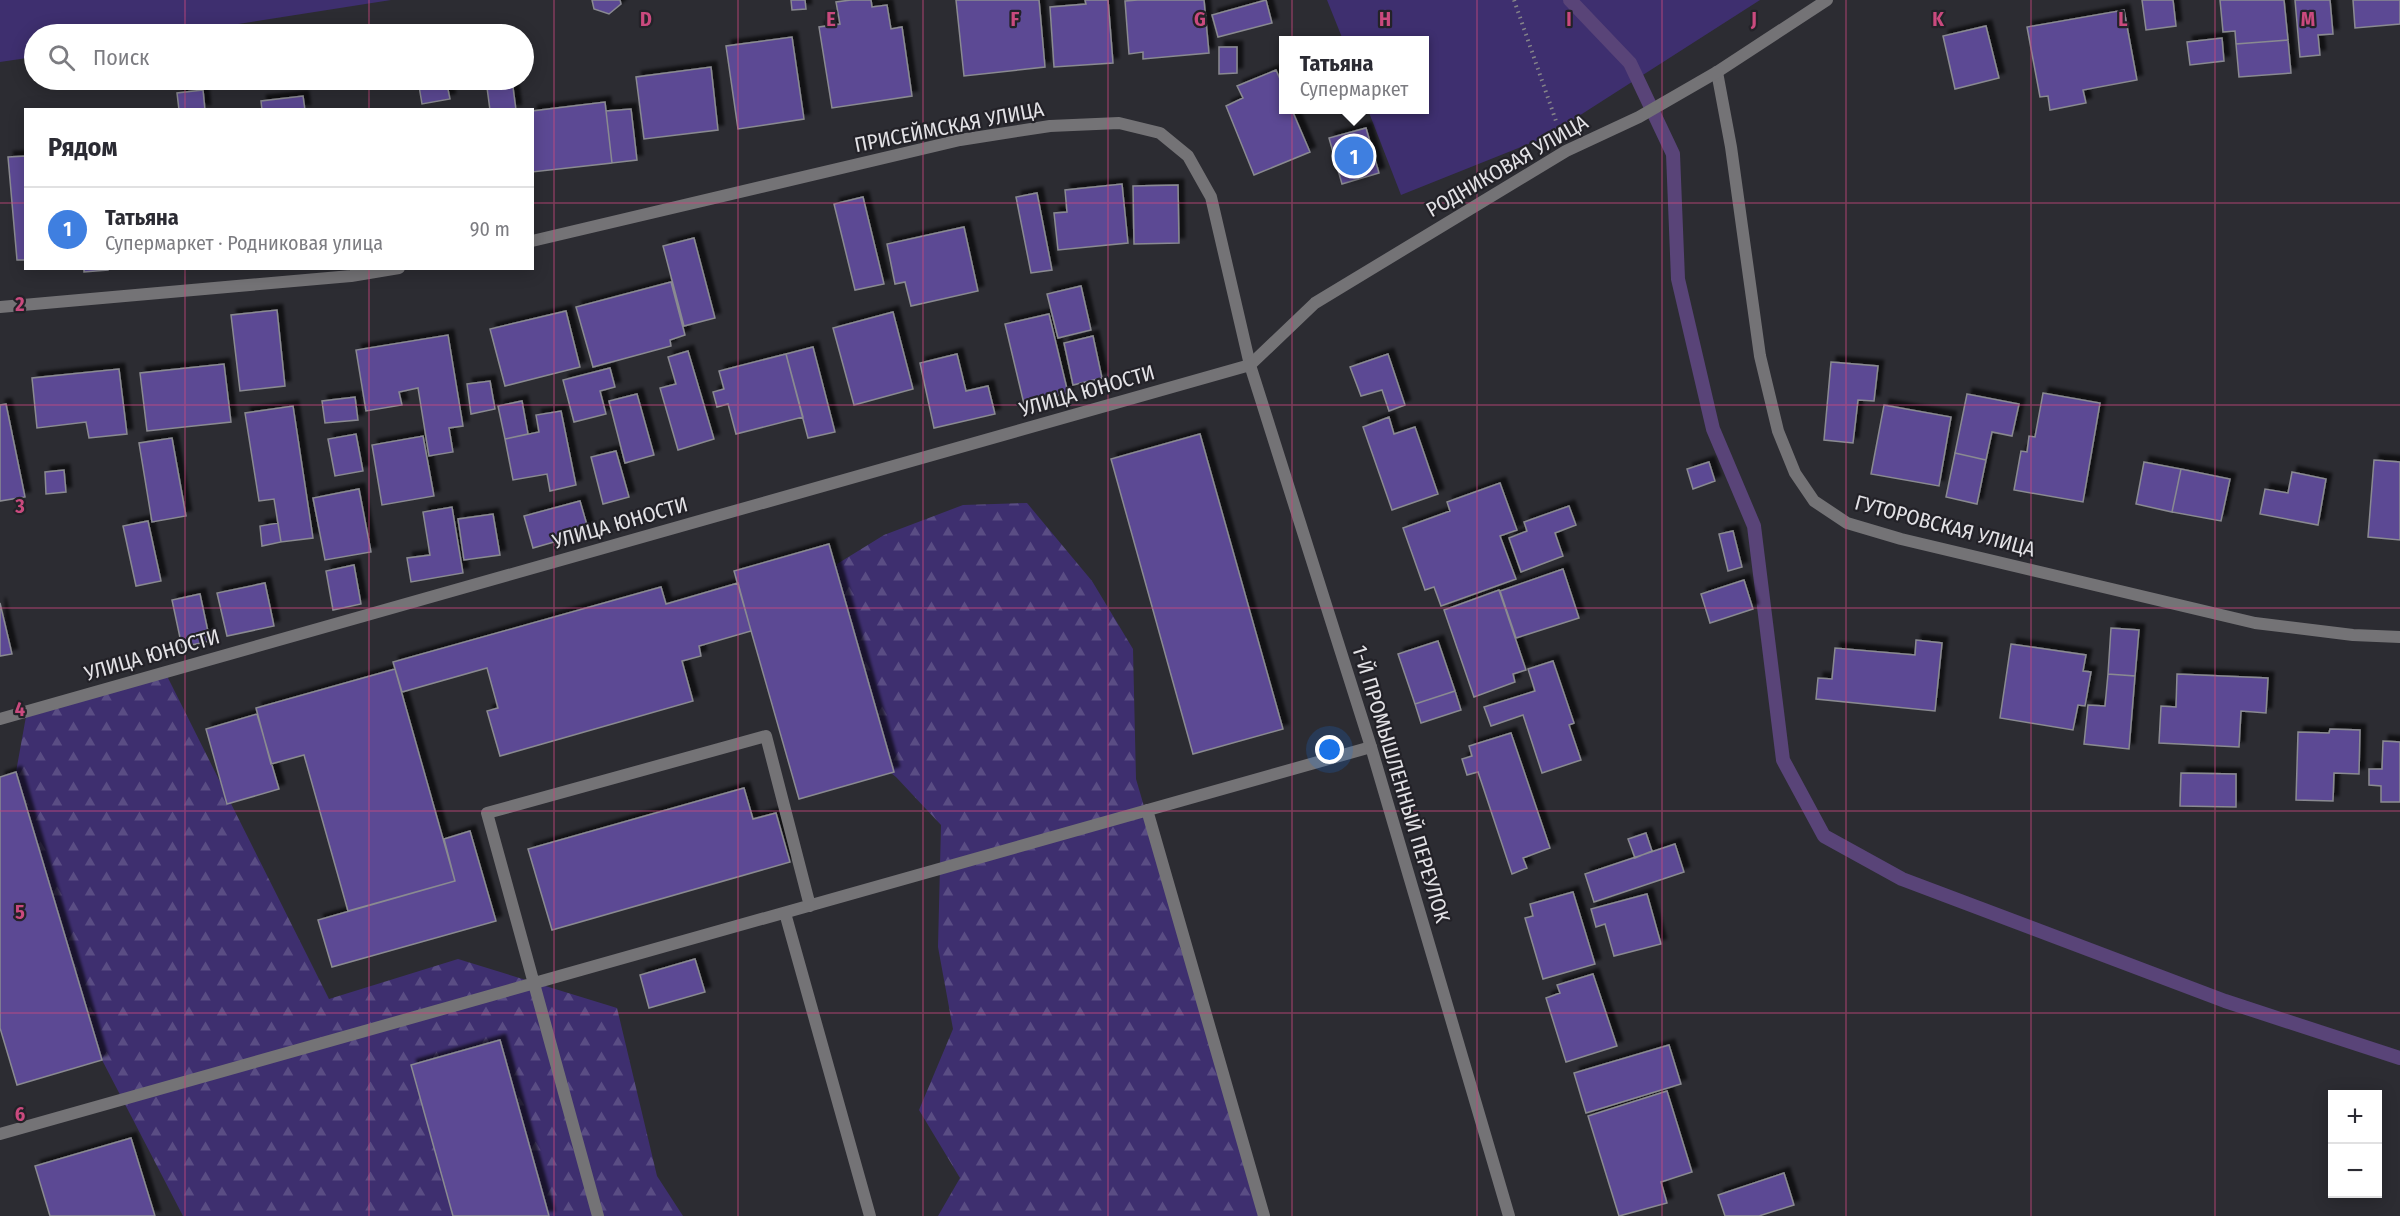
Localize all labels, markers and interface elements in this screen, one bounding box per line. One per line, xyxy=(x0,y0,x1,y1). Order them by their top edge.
text: D xyxy=(640,7,652,31)
text: E xyxy=(826,7,836,31)
text: F xyxy=(1011,7,1020,31)
text: G xyxy=(1194,7,1206,31)
text: H xyxy=(1379,7,1391,31)
text: I xyxy=(1566,7,1572,31)
text: J xyxy=(1750,7,1757,31)
text: K xyxy=(1932,7,1944,31)
text: L xyxy=(2118,7,2128,31)
text: M xyxy=(2301,7,2315,31)
search box xyxy=(24,24,534,90)
popup xyxy=(1279,36,1429,114)
icon: search xyxy=(45,41,78,74)
text: Поиск xyxy=(93,44,149,71)
text: Татьяна xyxy=(1300,50,1373,77)
text: Супермаркет xyxy=(1300,77,1408,101)
street label: ПРИСЕЙМСКАЯ УЛИЦА xyxy=(852,96,1046,158)
street label: РОДНИКОВАЯ УЛИЦА xyxy=(1421,109,1593,223)
text: Рядом xyxy=(48,132,117,163)
pin: 1 xyxy=(1334,134,1374,178)
text: Татьяна xyxy=(105,204,179,231)
text: 1 xyxy=(63,217,72,241)
text: 90 m xyxy=(470,217,510,241)
text: Супермаркет · Родниковая улица xyxy=(105,231,383,255)
text: 2 xyxy=(14,292,25,316)
street label: УЛИЦА ЮНОСТИ xyxy=(1015,359,1158,423)
street label: ГУТОРОВСКАЯ УЛИЦА xyxy=(1852,489,2038,563)
street label: УЛИЦА ЮНОСТИ xyxy=(548,491,691,555)
text: 3 xyxy=(14,494,25,518)
street label: УЛИЦА ЮНОСТИ xyxy=(80,623,223,687)
street label: 1-Й ПРОМЫШЛЕННЫЙ ПЕРЕУЛОК xyxy=(1346,642,1456,927)
text: 4 xyxy=(15,697,25,721)
your location xyxy=(1315,735,1344,764)
text: 5 xyxy=(15,900,25,924)
map controls xyxy=(2328,1090,2382,1198)
button: + xyxy=(2328,1090,2382,1144)
text: 6 xyxy=(15,1102,25,1126)
button: − xyxy=(2328,1144,2382,1198)

